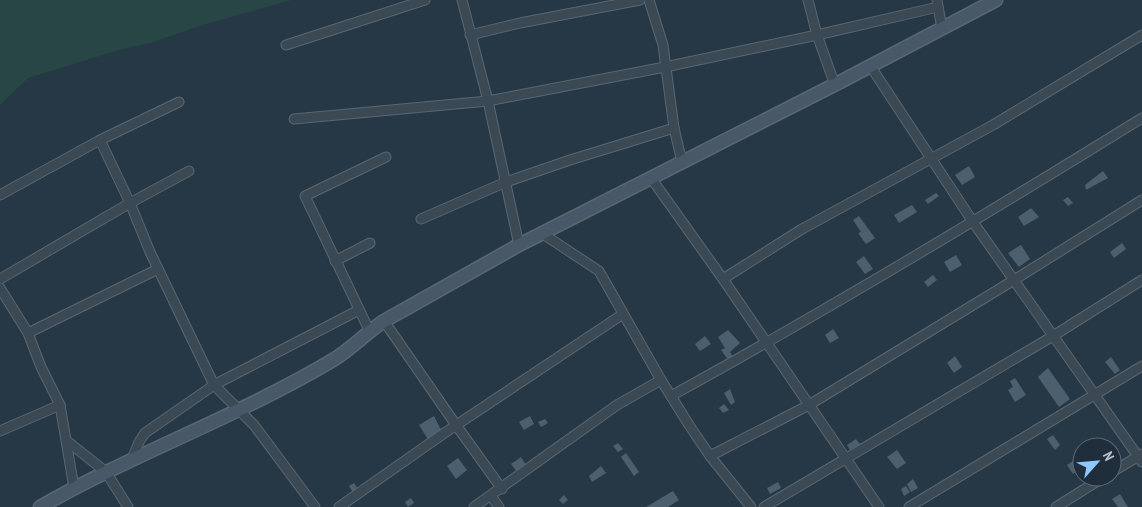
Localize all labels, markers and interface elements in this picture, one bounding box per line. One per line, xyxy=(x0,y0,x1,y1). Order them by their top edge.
north arrow xyxy=(1072,437,1122,487)
text: N xyxy=(1099,449,1118,464)

